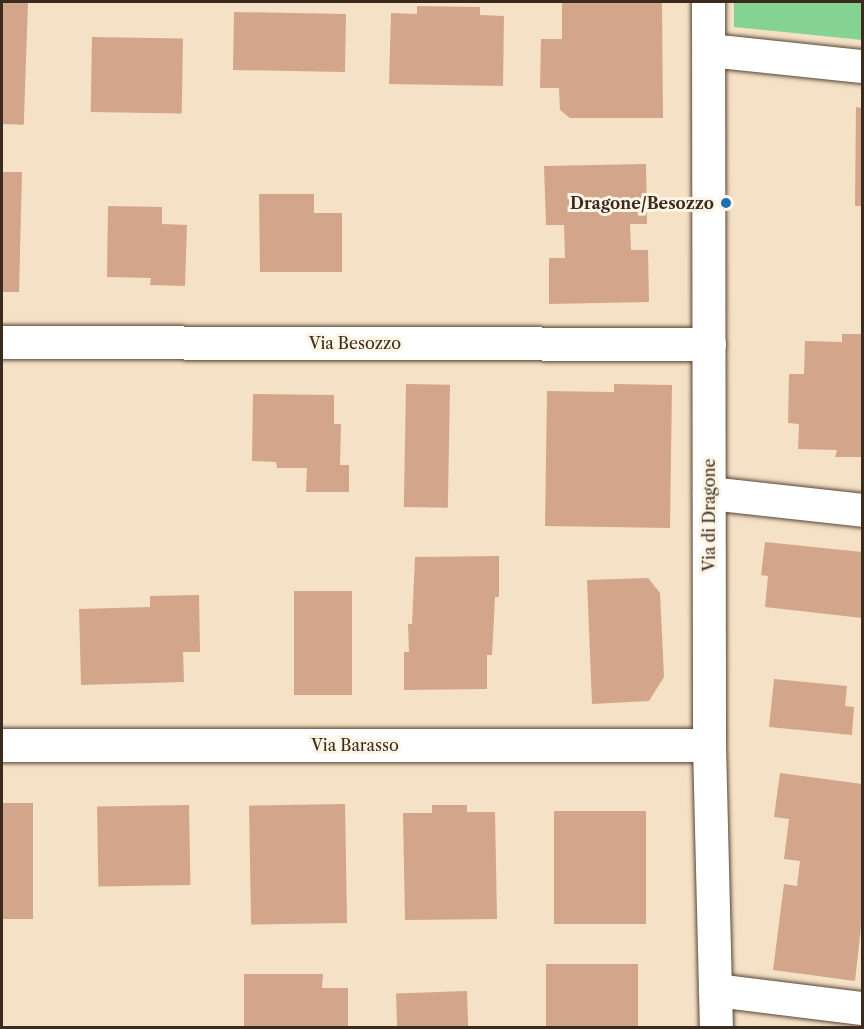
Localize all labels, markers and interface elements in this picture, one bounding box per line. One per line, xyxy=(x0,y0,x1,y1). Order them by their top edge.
place label: Dragone/Besozzo xyxy=(570,193,714,213)
marker: Dragone/Besozzo xyxy=(719,196,733,210)
street label: Via Besozzo xyxy=(309,333,401,353)
street label: Via di Dragone xyxy=(699,458,719,572)
street label: Via Barasso xyxy=(311,735,399,755)

